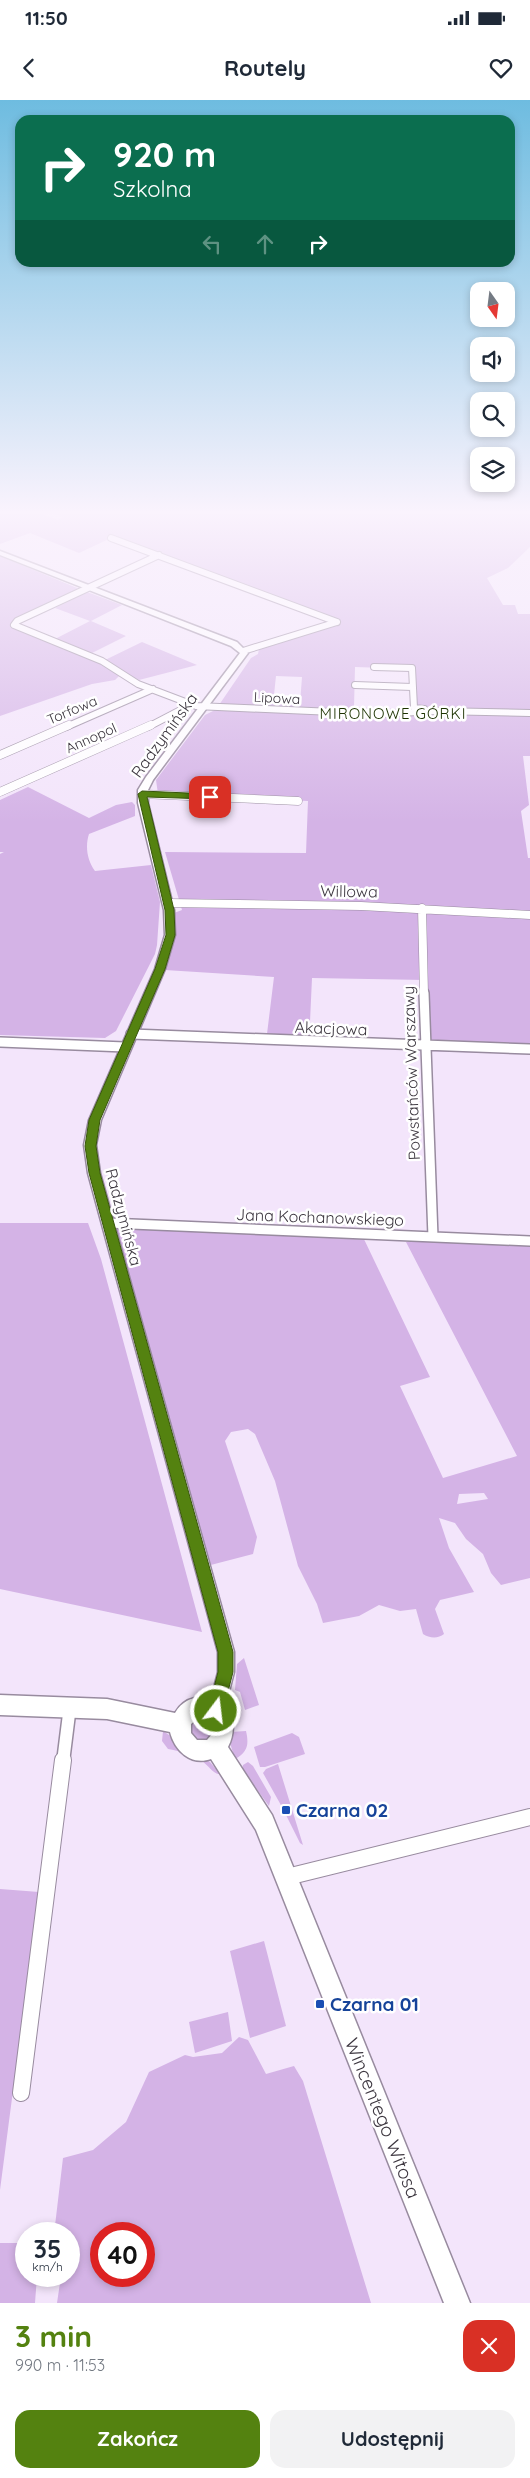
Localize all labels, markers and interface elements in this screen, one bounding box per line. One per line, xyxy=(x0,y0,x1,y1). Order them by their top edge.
text: 11:50 xyxy=(25,6,68,30)
icon: back xyxy=(15,54,43,82)
text: Routely xyxy=(224,54,306,82)
icon: heart xyxy=(487,54,515,82)
text: 920 m xyxy=(113,132,216,176)
icon: right xyxy=(30,135,95,200)
text: Szkolna xyxy=(113,175,192,203)
icon: left xyxy=(198,230,226,258)
icon: ahead xyxy=(251,230,279,258)
icon: right xyxy=(304,230,332,258)
north arrow xyxy=(470,282,515,328)
map controls xyxy=(470,282,515,492)
button: sound xyxy=(470,337,515,382)
button: search xyxy=(470,392,515,437)
button: layers xyxy=(470,447,515,492)
street label: Lipowa xyxy=(253,688,301,708)
street label: Radzymińska xyxy=(127,689,201,781)
street label: Torfowa xyxy=(44,691,100,729)
district label: MIRONOWE GÓRKI xyxy=(320,704,466,723)
street label: Annopol xyxy=(63,719,119,757)
pin xyxy=(189,776,231,818)
icon: arrive xyxy=(196,783,224,811)
street label: Willowa xyxy=(320,880,378,902)
street label: Powstańców Warszawy xyxy=(398,986,424,1160)
street label: Akacjowa xyxy=(294,1017,368,1039)
street label: Radzymińska xyxy=(101,1166,147,1268)
street label: Jana Kochanowskiego xyxy=(236,1204,404,1230)
position arrow xyxy=(189,1684,241,1736)
place label: Czarna 02 xyxy=(296,1798,388,1822)
marker: Czarna 02 xyxy=(280,1804,292,1816)
place label: Czarna 01 xyxy=(330,1992,419,2016)
marker: Czarna 01 xyxy=(314,1998,326,2010)
street label: Wincentego Witosa xyxy=(340,2034,426,2202)
speed limit sign: 40 xyxy=(90,2222,155,2287)
text: 35 xyxy=(34,2233,61,2264)
text: km/h xyxy=(32,2259,63,2274)
text: 3 min xyxy=(15,2317,92,2355)
button: close xyxy=(463,2320,515,2372)
text: 990 m · 11:53 xyxy=(15,2355,105,2375)
button: Zakończ xyxy=(15,2410,260,2468)
button: Udostępnij xyxy=(270,2410,515,2468)

